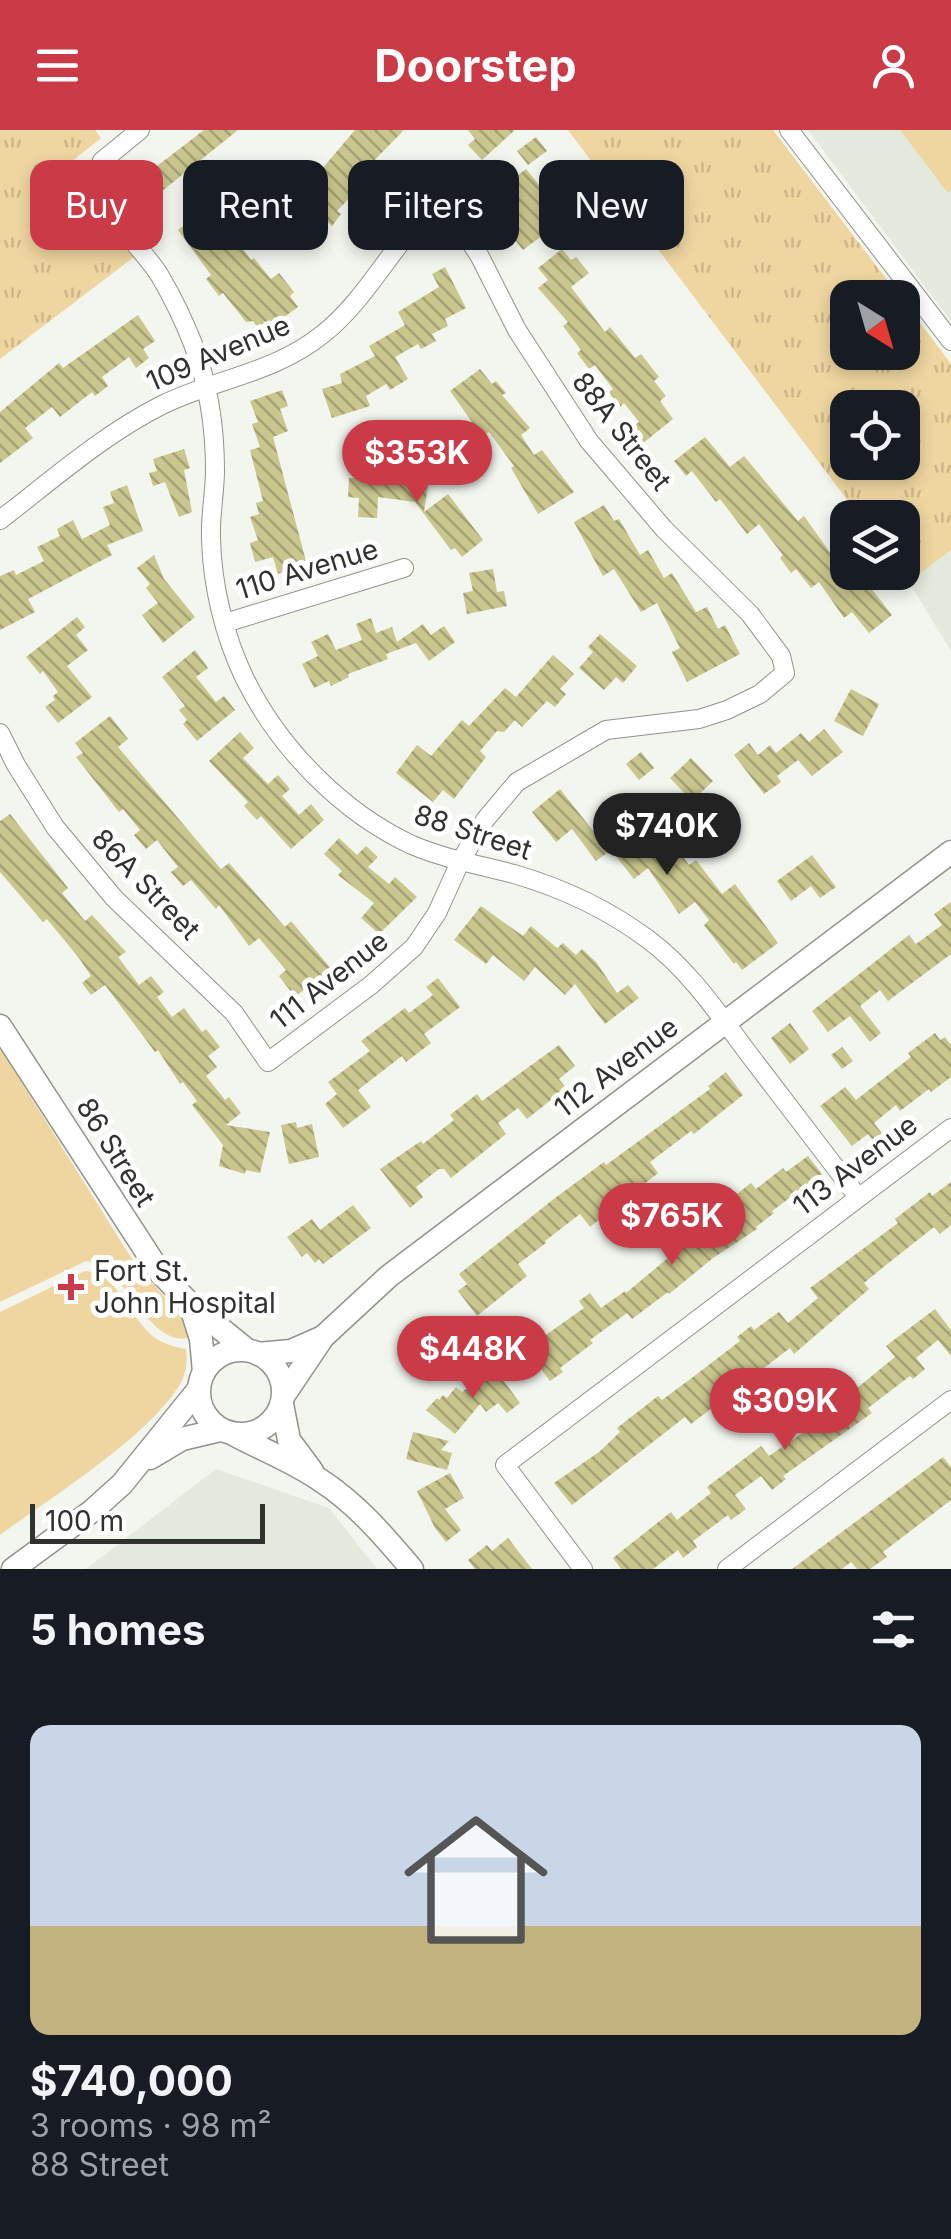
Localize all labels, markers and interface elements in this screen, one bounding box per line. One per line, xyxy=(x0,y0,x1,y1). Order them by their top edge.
icon: menu xyxy=(30,38,85,93)
text: Doorstep xyxy=(374,38,577,93)
icon: person xyxy=(866,38,921,93)
chip: Buy xyxy=(30,160,163,250)
chip: Rent xyxy=(183,160,328,250)
chip: Filters xyxy=(348,160,519,250)
chip: New xyxy=(539,160,684,250)
north arrow xyxy=(830,280,920,370)
map controls xyxy=(830,280,920,590)
street label: 109 Avenue xyxy=(141,308,295,398)
street label: 88A Street xyxy=(565,365,679,497)
button: locate xyxy=(830,390,920,480)
pin: $353K xyxy=(347,420,487,505)
text: $353K xyxy=(364,433,470,472)
button: layers xyxy=(830,500,920,590)
street label: 110 Avenue xyxy=(232,531,382,607)
pin: $740K xyxy=(597,793,737,878)
street label: 88 Street xyxy=(410,797,536,867)
text: $740K xyxy=(615,806,719,845)
street label: 86A Street xyxy=(85,822,207,946)
street label: 111 Avenue xyxy=(263,923,395,1037)
street label: 112 Avenue xyxy=(547,1009,685,1125)
street label: 86 Street xyxy=(69,1091,163,1213)
street label: 113 Avenue xyxy=(786,1107,924,1223)
pin: $765K xyxy=(602,1183,742,1268)
text: $765K xyxy=(620,1196,724,1235)
place label: Fort St. John Hospital xyxy=(94,1254,276,1320)
marker: Fort St. John Hospital xyxy=(58,1274,84,1300)
pin: $448K xyxy=(403,1316,543,1401)
text: $448K xyxy=(419,1329,527,1368)
pin: $309K xyxy=(715,1368,855,1453)
text: $309K xyxy=(732,1381,838,1420)
scale bar xyxy=(30,1499,265,1544)
text: 100 m xyxy=(45,1504,124,1538)
icon: filters xyxy=(866,1602,921,1657)
text: 5 homes xyxy=(30,1604,206,1655)
icon: home xyxy=(386,1790,566,1970)
text: $740,000 xyxy=(30,2055,233,2106)
text: 3 rooms · 98 m² xyxy=(30,2106,272,2145)
text: 88 Street xyxy=(30,2145,169,2184)

